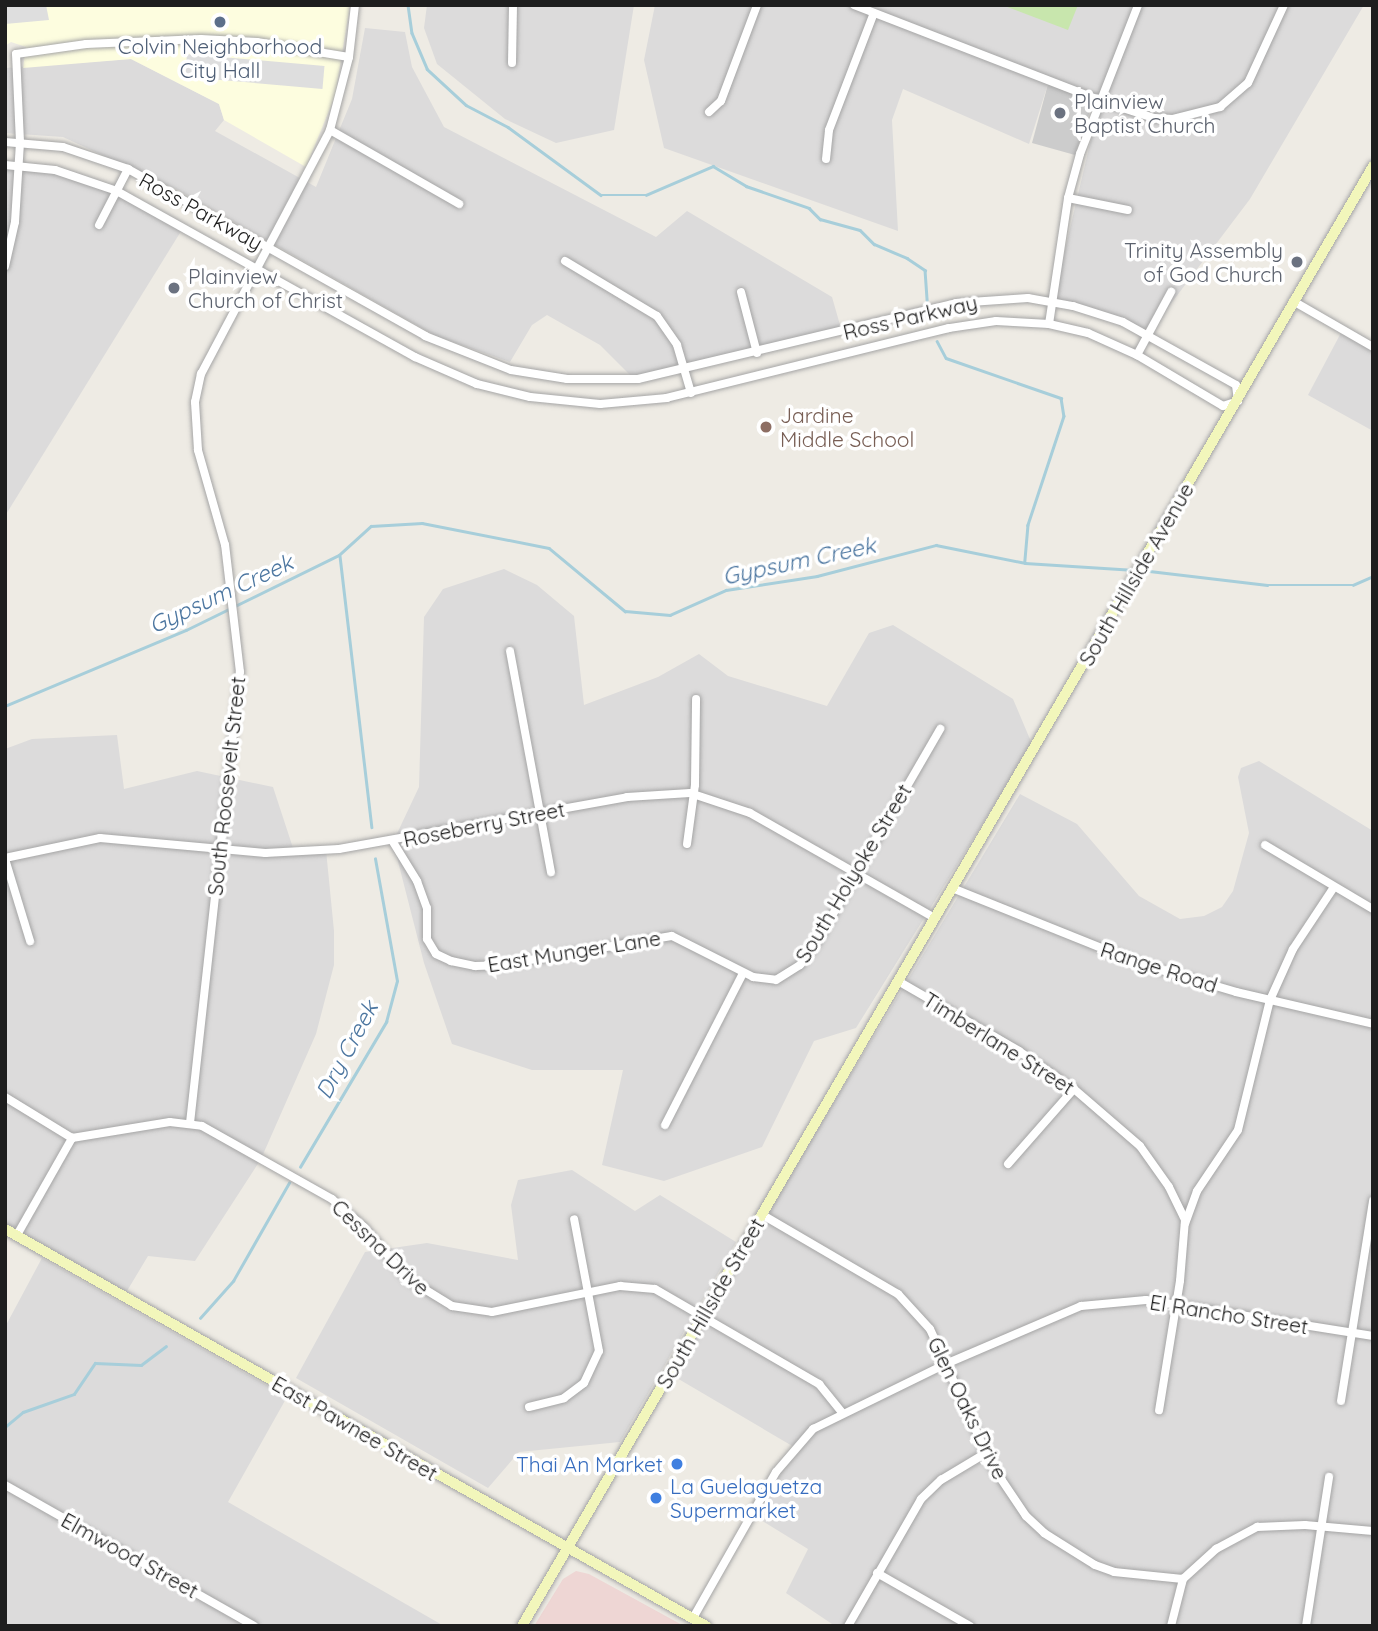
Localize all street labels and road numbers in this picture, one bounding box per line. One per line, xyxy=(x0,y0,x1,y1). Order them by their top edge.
street label: Ross Parkway xyxy=(135,167,267,255)
street label: Ross Parkway xyxy=(840,289,980,345)
street label: South Hillside Avenue xyxy=(1073,478,1199,670)
street label: South Roosevelt Street xyxy=(202,675,250,897)
street label: South Holyoke Street xyxy=(790,779,916,967)
street label: Roseberry Street xyxy=(401,796,567,852)
street label: East Munger Lane xyxy=(486,925,662,977)
street label: Range Road xyxy=(1097,936,1221,998)
street label: Timberlane Street xyxy=(919,986,1079,1100)
street label: Cessna Drive xyxy=(327,1194,435,1300)
street label: South Hillside Street xyxy=(651,1213,769,1393)
street label: El Rancho Street xyxy=(1148,1289,1310,1339)
street label: Glen Oaks Drive xyxy=(923,1333,1013,1483)
street label: East Pawnee Street xyxy=(268,1370,442,1486)
street label: Elmwood Street xyxy=(57,1507,203,1603)

